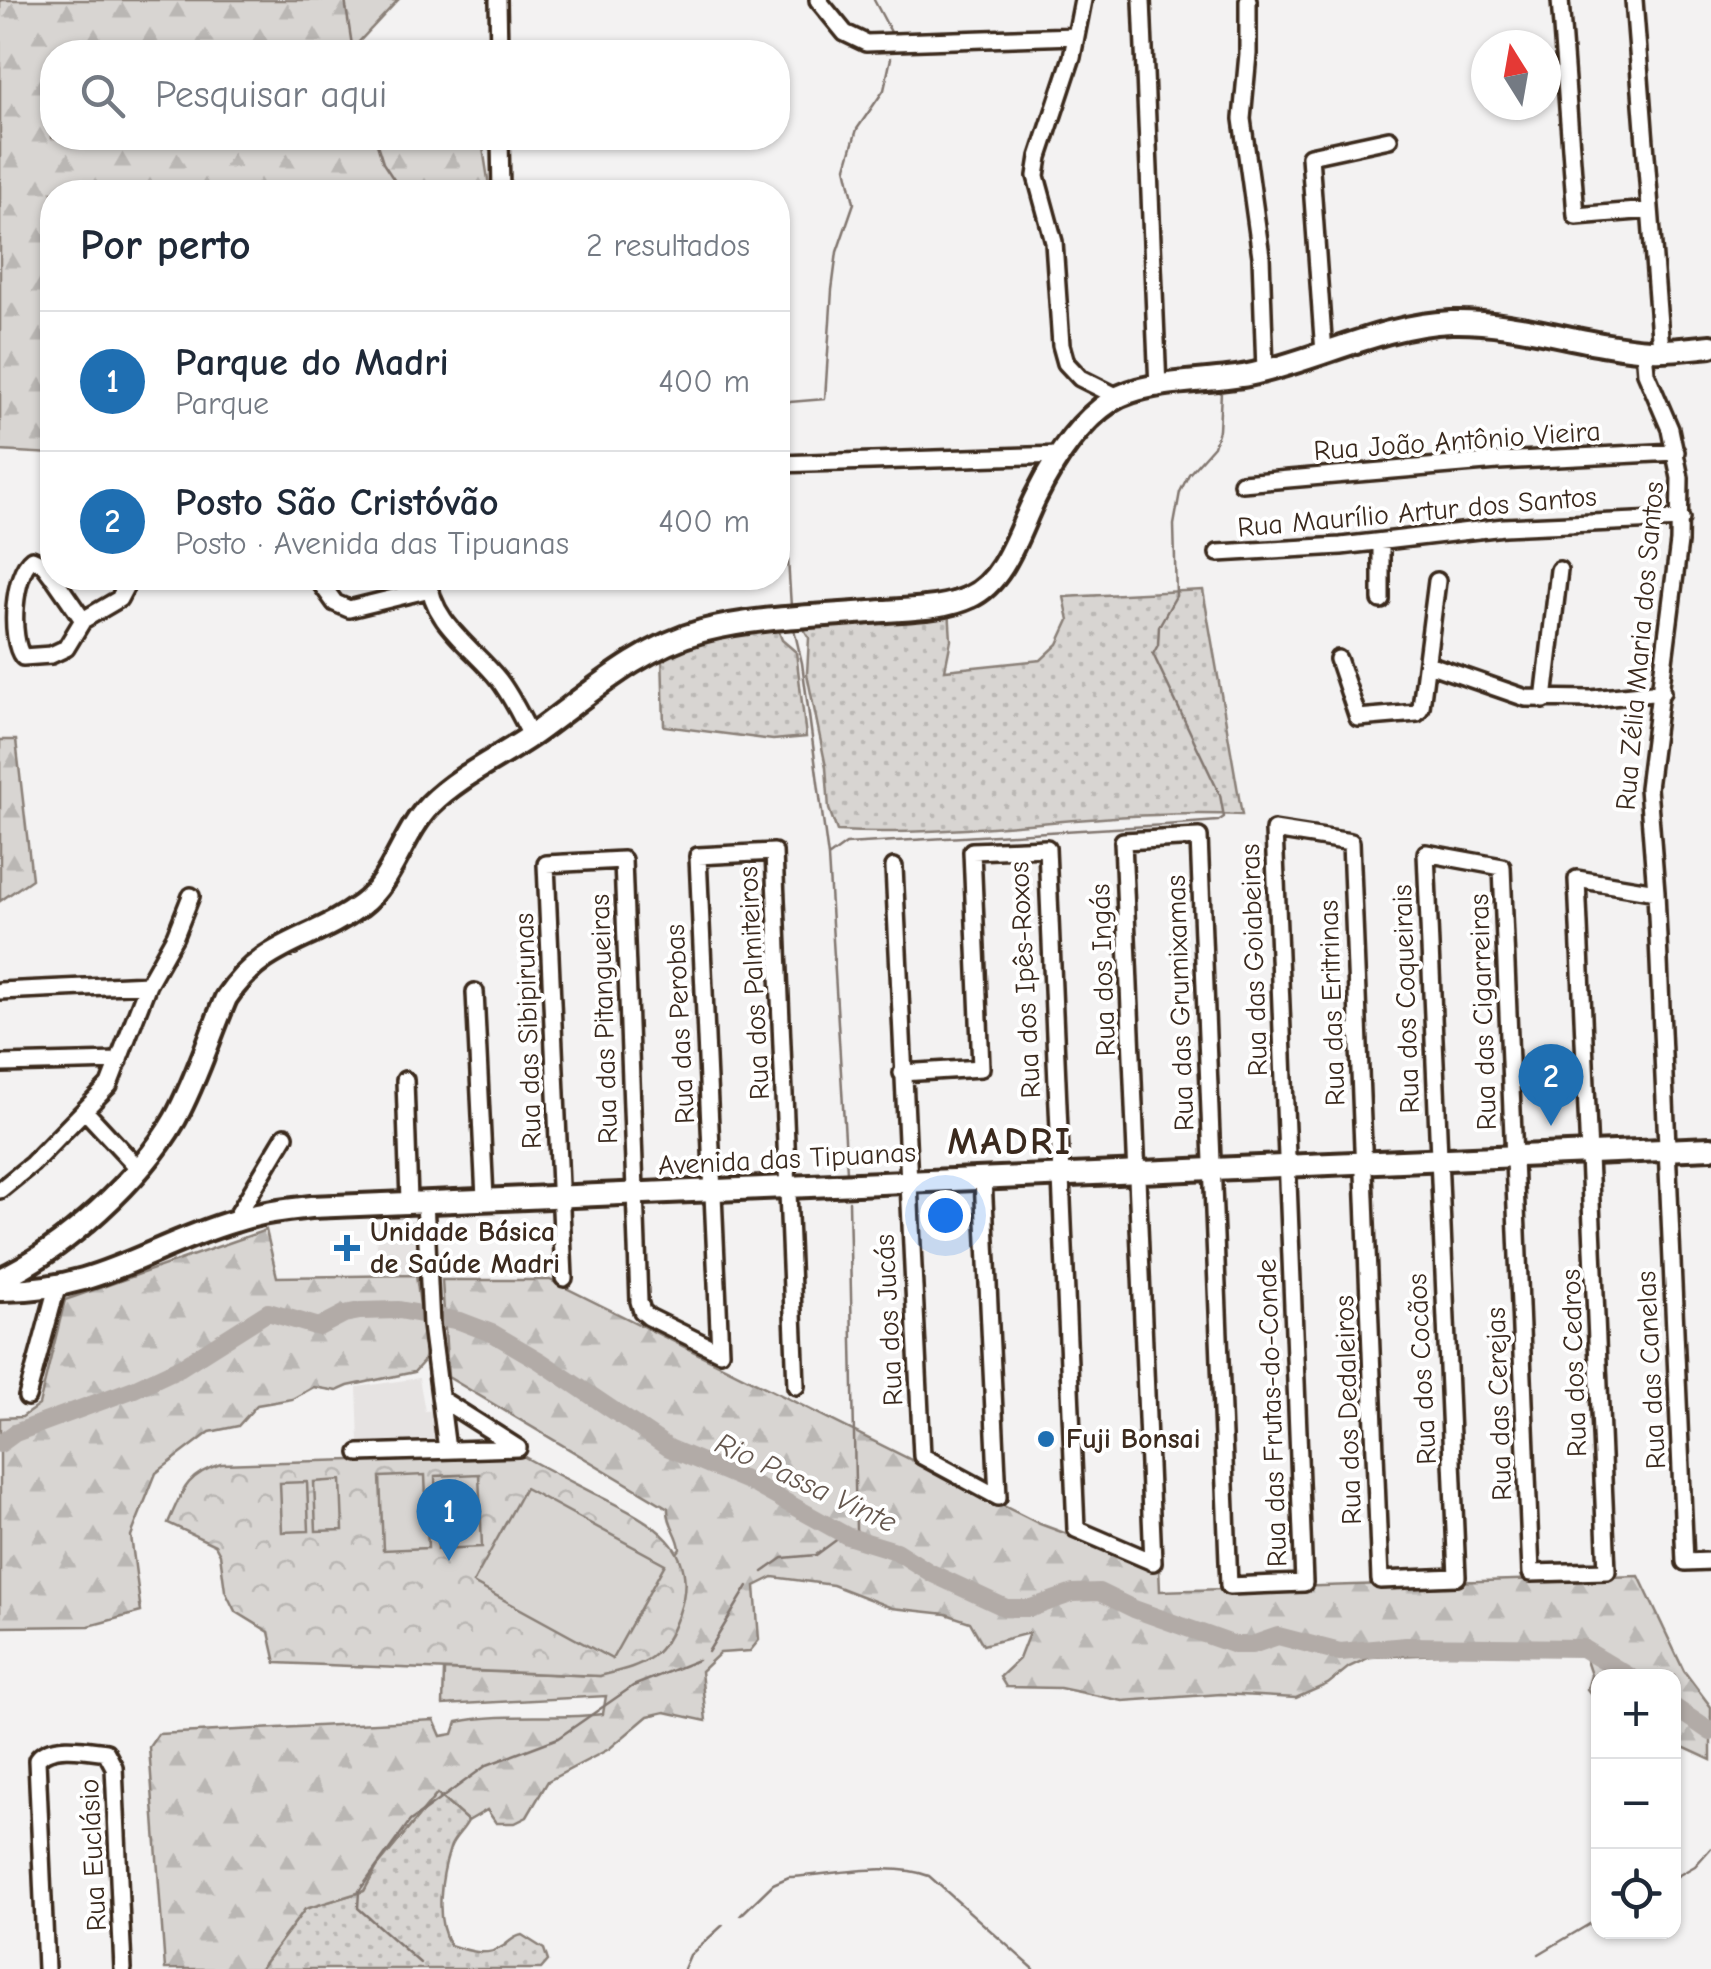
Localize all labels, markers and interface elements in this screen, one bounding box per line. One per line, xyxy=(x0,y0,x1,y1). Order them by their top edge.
north arrow xyxy=(1471,30,1561,120)
search box xyxy=(40,40,790,150)
icon: search xyxy=(75,68,130,123)
text: Pesquisar aqui xyxy=(155,73,387,117)
text: Por perto xyxy=(80,221,251,270)
text: 2 resultados xyxy=(586,227,750,264)
text: Parque do Madri xyxy=(175,341,449,385)
text: 1 xyxy=(106,363,119,400)
text: 400 m xyxy=(658,363,750,400)
text: Parque xyxy=(175,385,269,422)
street label: Rua João Antônio Vieira xyxy=(1312,415,1602,467)
street label: Rua Maurílio Artur dos Santos xyxy=(1236,480,1598,544)
street label: Rua Zélia Maria dos Santos xyxy=(1610,480,1670,812)
text: Posto São Cristóvão xyxy=(175,481,499,525)
text: 2 xyxy=(105,503,120,540)
text: 400 m xyxy=(658,503,750,540)
text: Posto · Avenida das Tipuanas xyxy=(175,525,569,562)
street label: Rua das Goiabeiras xyxy=(1234,843,1274,1077)
street label: Rua dos Ipês-Roxos xyxy=(1003,861,1047,1099)
street label: Rua dos Palmiteiros xyxy=(732,865,776,1101)
street label: Rua das Grumixamas xyxy=(1160,874,1200,1132)
street label: Rua dos Ingás xyxy=(1084,883,1122,1057)
street label: Rua dos Coqueirais xyxy=(1386,884,1426,1114)
street label: Rua das Pitangueiras xyxy=(584,893,624,1145)
street label: Rua das Cigarreiras xyxy=(1463,893,1503,1131)
street label: Rua das Eritrinas xyxy=(1312,899,1352,1107)
street label: Rua das Sibipirunas xyxy=(508,912,548,1150)
street label: Rua das Perobas xyxy=(659,923,701,1125)
pin: 2 xyxy=(1518,1044,1584,1126)
district label: MADRI xyxy=(947,1120,1073,1164)
street label: Avenida das Tipuanas xyxy=(657,1136,917,1182)
your location xyxy=(920,1190,971,1241)
place label: Unidade Básica de Saúde Madri xyxy=(370,1216,560,1280)
street label: Rua dos Jucás xyxy=(869,1233,909,1407)
marker: Unidade Básica de Saúde Madri xyxy=(334,1235,360,1261)
street label: Rua das Frutas-do-Conde xyxy=(1251,1258,1293,1568)
street label: Rua dos Cedros xyxy=(1555,1268,1593,1458)
street label: Rua das Canelas xyxy=(1630,1270,1672,1470)
street label: Rua dos Cocãos xyxy=(1401,1273,1443,1465)
street label: Rua dos Dedaleiros xyxy=(1328,1295,1368,1525)
street label: Rua das Cerejas xyxy=(1480,1307,1518,1501)
place label: Fuji Bonsai xyxy=(1066,1423,1201,1455)
water label: Rio Passa Vinte xyxy=(710,1426,902,1540)
marker: Fuji Bonsai xyxy=(1035,1428,1057,1450)
pin: 1 xyxy=(416,1478,482,1561)
map controls xyxy=(1591,1669,1681,1939)
button: + xyxy=(1591,1669,1681,1759)
button: − xyxy=(1591,1759,1681,1849)
street label: Rua Euclásio xyxy=(73,1778,113,1932)
button: locate xyxy=(1591,1849,1681,1939)

